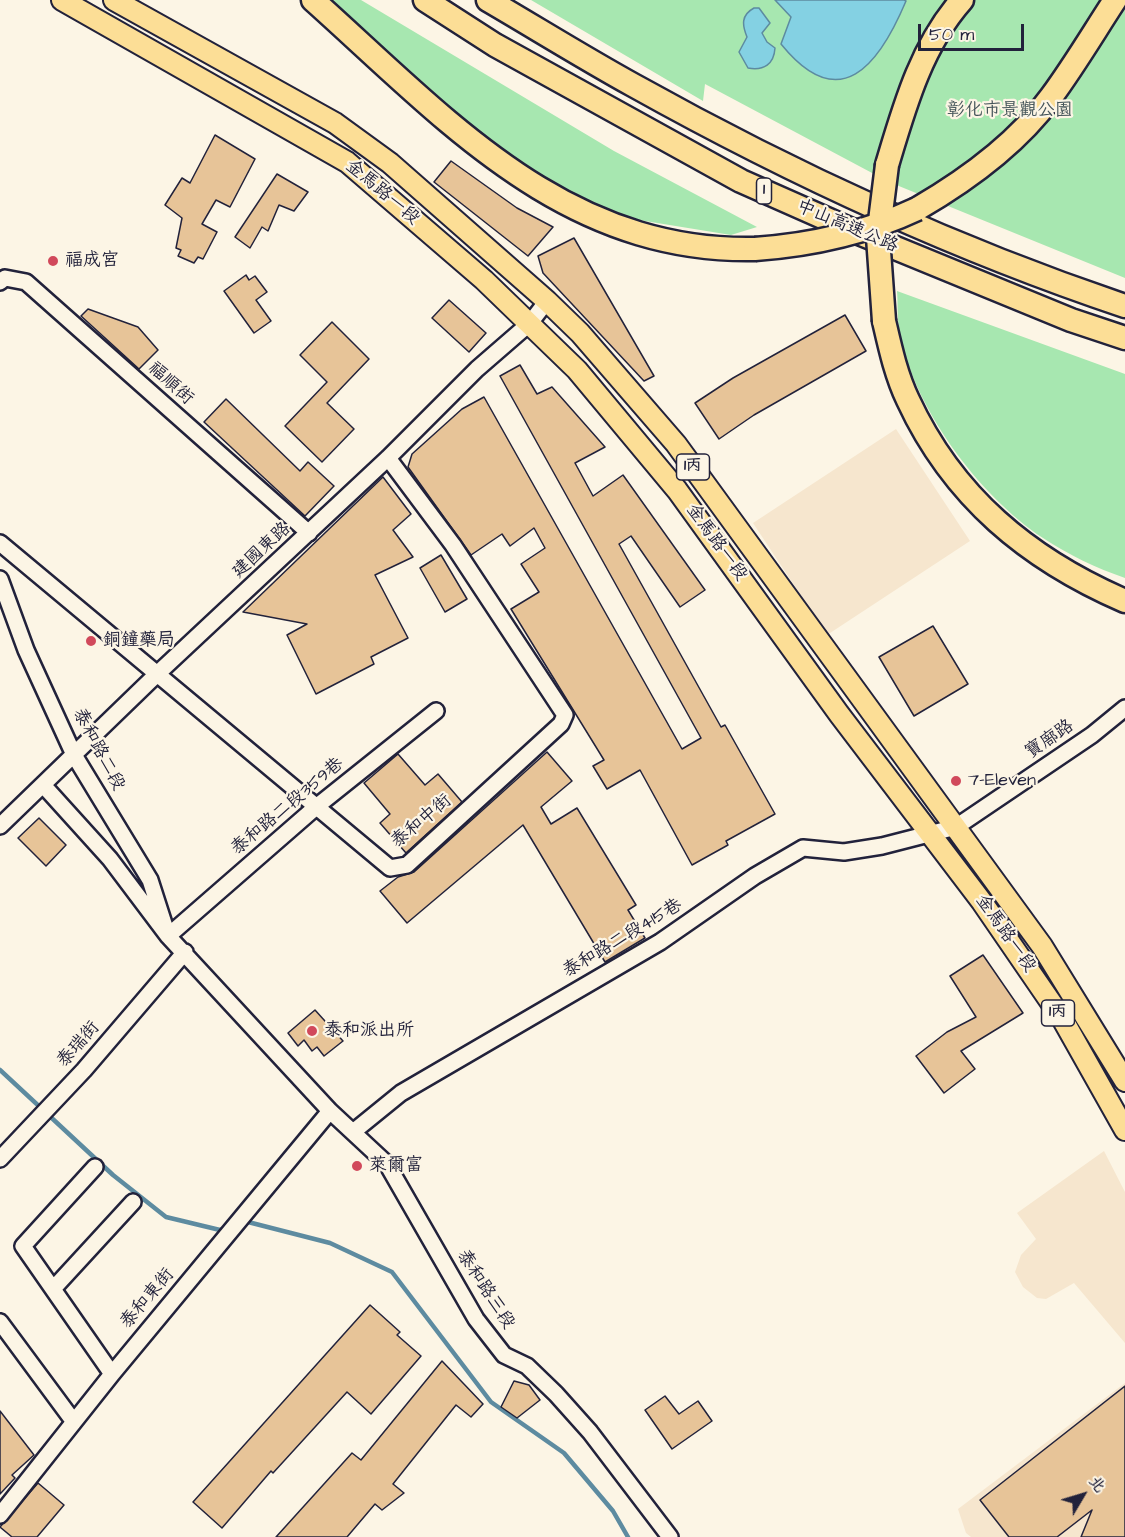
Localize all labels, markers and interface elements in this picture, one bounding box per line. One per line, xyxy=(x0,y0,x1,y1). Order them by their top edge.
scale bar xyxy=(921,12,1028,50)
text: 50 m xyxy=(929,22,974,47)
park label: 彰化市景觀公園 xyxy=(947,100,1073,122)
street label: 金馬路一段 xyxy=(341,156,423,230)
road number: 1 xyxy=(756,178,771,204)
street label: 中山高速公路 xyxy=(793,196,901,258)
place label: 福成宮 xyxy=(65,250,119,272)
marker: 福成宮 xyxy=(46,254,60,268)
street label: 福順街 xyxy=(143,358,197,410)
road number: 1丙 xyxy=(676,454,710,480)
street label: 金馬路一段 xyxy=(681,500,751,586)
street label: 建國東路 xyxy=(228,519,296,583)
place label: 銅鐘藥局 xyxy=(103,630,175,652)
marker: 銅鐘藥局 xyxy=(84,634,98,648)
street label: 泰和路二段 xyxy=(67,705,129,795)
street label: 寶廍路 xyxy=(1022,716,1078,764)
street label: 泰和路二段359巷 xyxy=(227,754,349,860)
place label: 7-Eleven xyxy=(968,770,1036,792)
marker: 7-Eleven xyxy=(949,774,963,788)
street label: 泰和中街 xyxy=(387,791,457,853)
street label: 金馬路一段 xyxy=(970,891,1040,977)
street label: 泰和路二段415巷 xyxy=(559,895,687,983)
road number: 1丙 xyxy=(1042,1000,1074,1026)
street label: 泰瑞街 xyxy=(53,1018,105,1072)
place label: 泰和派出所 xyxy=(324,1020,414,1042)
marker: 泰和派出所 xyxy=(305,1024,319,1038)
place label: 萊爾富 xyxy=(369,1155,423,1177)
marker: 萊爾富 xyxy=(350,1159,364,1173)
street label: 泰和路三段 xyxy=(451,1246,519,1334)
street label: 泰和東街 xyxy=(117,1264,179,1334)
north arrow xyxy=(1053,1465,1113,1525)
text: 北 xyxy=(1084,1471,1111,1497)

